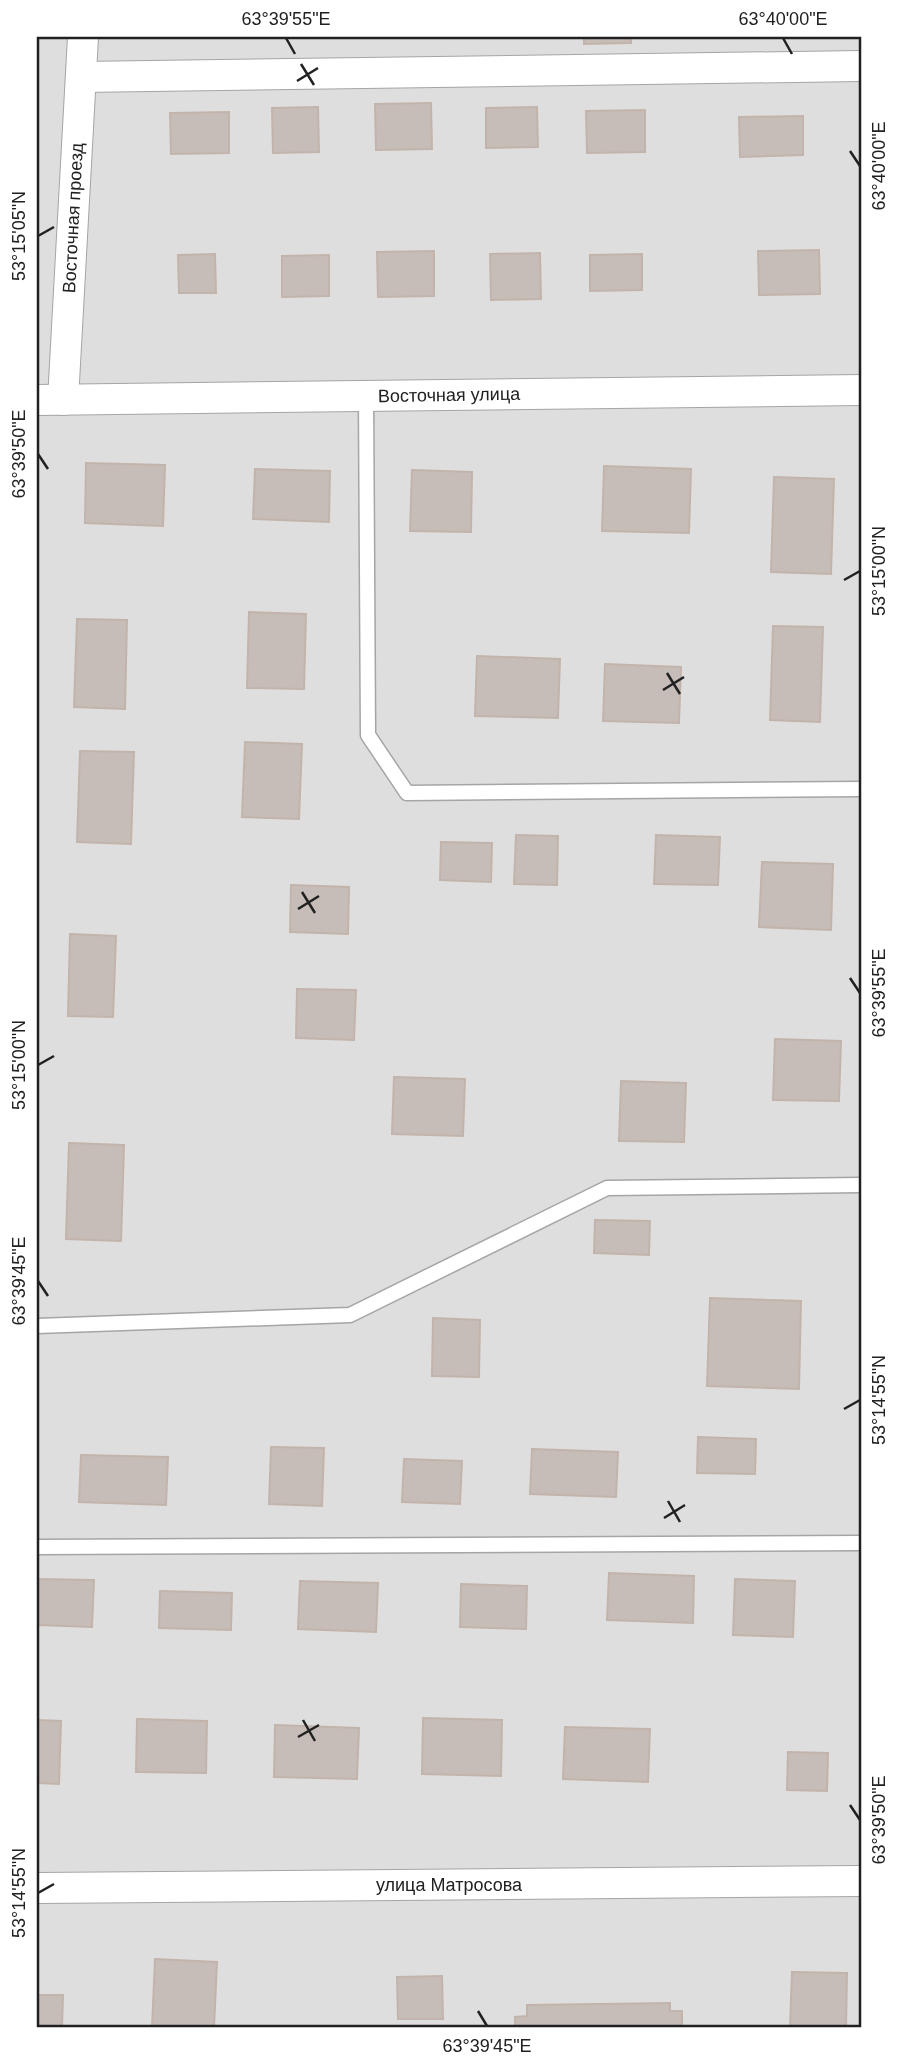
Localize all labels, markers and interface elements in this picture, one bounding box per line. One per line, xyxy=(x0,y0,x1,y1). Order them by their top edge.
text: 63°39'55"E xyxy=(241,9,331,29)
text: 63°40'00"E xyxy=(738,9,828,29)
text: 63°40'00"E xyxy=(869,121,889,211)
street label: Восточная проезд xyxy=(59,142,87,294)
text: 53°15'05"N xyxy=(9,191,29,281)
street label: Восточная улица xyxy=(378,384,521,406)
text: 63°39'50"E xyxy=(9,409,29,499)
text: 53°15'00"N xyxy=(869,526,889,616)
text: 63°39'55"E xyxy=(869,948,889,1038)
text: 53°15'00"N xyxy=(9,1020,29,1110)
text: 63°39'45"E xyxy=(9,1236,29,1326)
text: 53°14'55"N xyxy=(869,1355,889,1445)
text: 63°39'50"E xyxy=(869,1775,889,1865)
text: 53°14'55"N xyxy=(9,1848,29,1938)
street label: улица Матросова xyxy=(376,1875,523,1895)
text: 63°39'45"E xyxy=(442,2036,532,2056)

